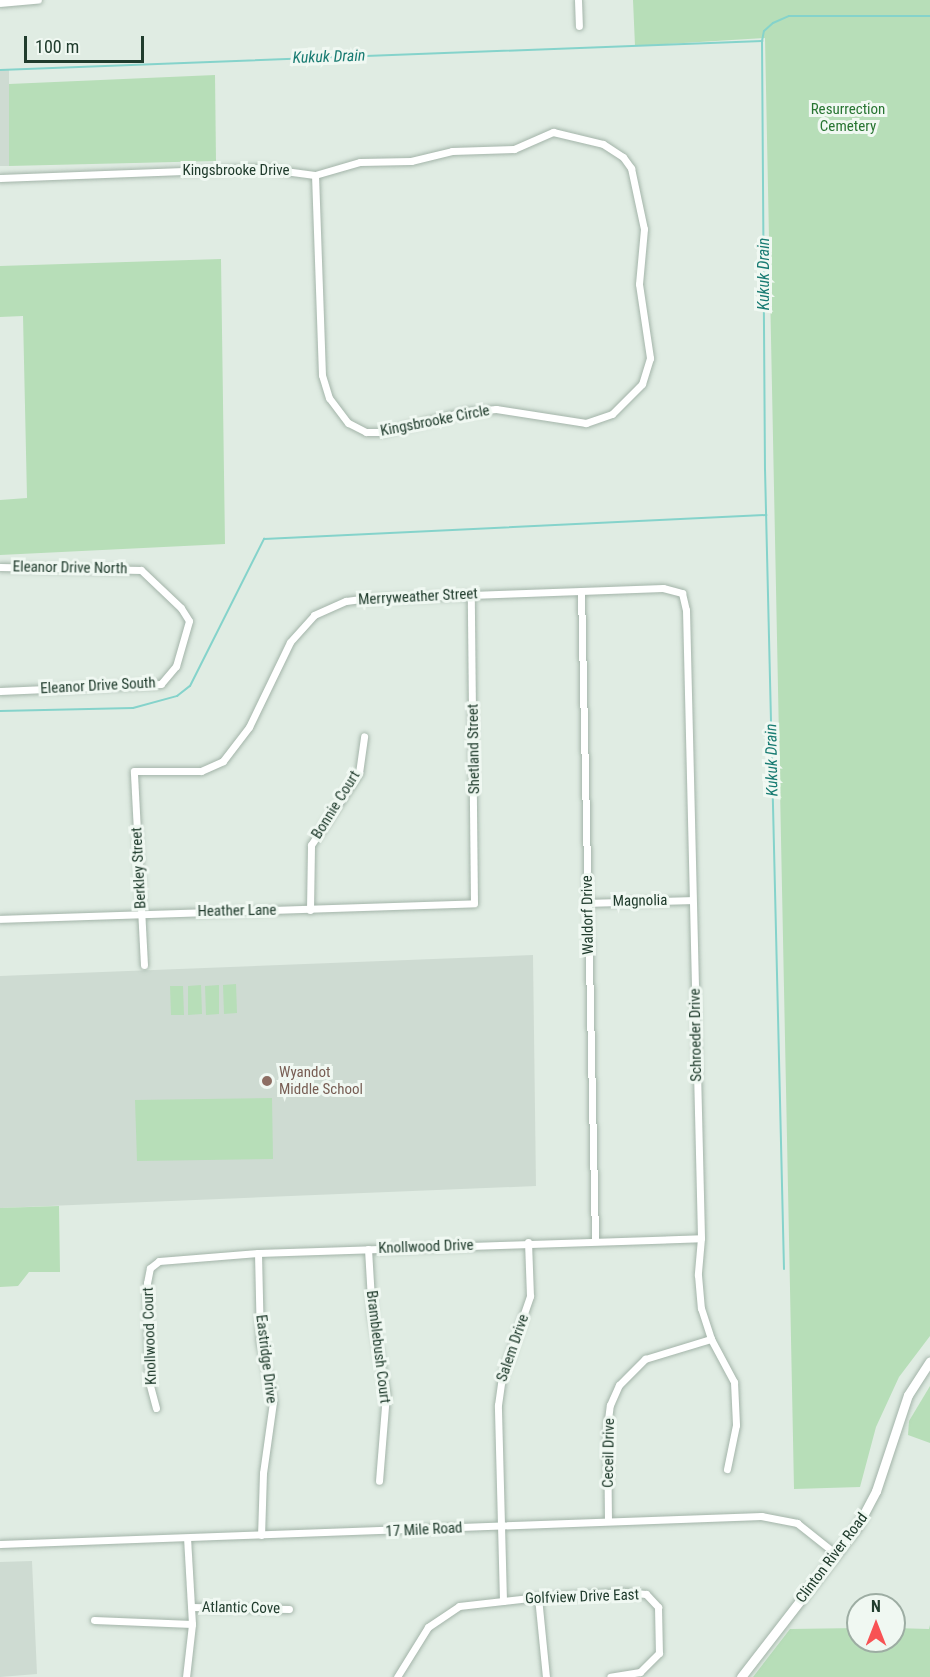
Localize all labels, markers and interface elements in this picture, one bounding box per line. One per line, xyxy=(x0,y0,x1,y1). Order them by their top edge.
scale bar xyxy=(27,24,147,62)
text: 100 m xyxy=(35,36,79,57)
water label: Kukuk Drain xyxy=(292,46,366,68)
park label: Resurrection Cemetery xyxy=(811,100,885,135)
street label: Kingsbrooke Drive xyxy=(182,162,290,180)
water label: Kukuk Drain xyxy=(754,238,774,310)
street label: Kingsbrooke Circle xyxy=(379,402,491,440)
street label: Eleanor Drive North xyxy=(12,558,128,578)
street label: Merryweather Street xyxy=(358,585,478,609)
street label: Eleanor Drive South xyxy=(40,674,156,698)
street label: Shetland Street xyxy=(464,704,484,794)
water label: Kukuk Drain xyxy=(762,723,782,797)
street label: Bonnie Court xyxy=(308,768,364,842)
street label: Berkley Street xyxy=(128,827,150,909)
street label: Waldorf Drive xyxy=(578,875,598,955)
street label: Magnolia xyxy=(612,892,668,910)
street label: Heather Lane xyxy=(197,901,277,921)
street label: Schroeder Drive xyxy=(686,988,706,1082)
place label: Wyandot Middle School xyxy=(279,1063,363,1098)
marker: Wyandot Middle School xyxy=(260,1074,274,1088)
street label: Knollwood Drive xyxy=(378,1236,474,1258)
street label: Knollwood Court xyxy=(139,1287,161,1385)
street label: Bramblebush Court xyxy=(362,1290,394,1404)
street label: Salem Drive xyxy=(493,1312,533,1384)
street label: Eastridge Drive xyxy=(252,1314,280,1404)
street label: Ceceil Drive xyxy=(599,1418,619,1488)
street label: Clinton River Road xyxy=(792,1509,872,1607)
street label: 17 Mile Road xyxy=(385,1519,463,1541)
street label: Golfview Drive East xyxy=(525,1586,639,1608)
north arrow xyxy=(846,1593,906,1653)
text: N xyxy=(871,1597,881,1616)
street label: Atlantic Cove xyxy=(202,1598,280,1618)

